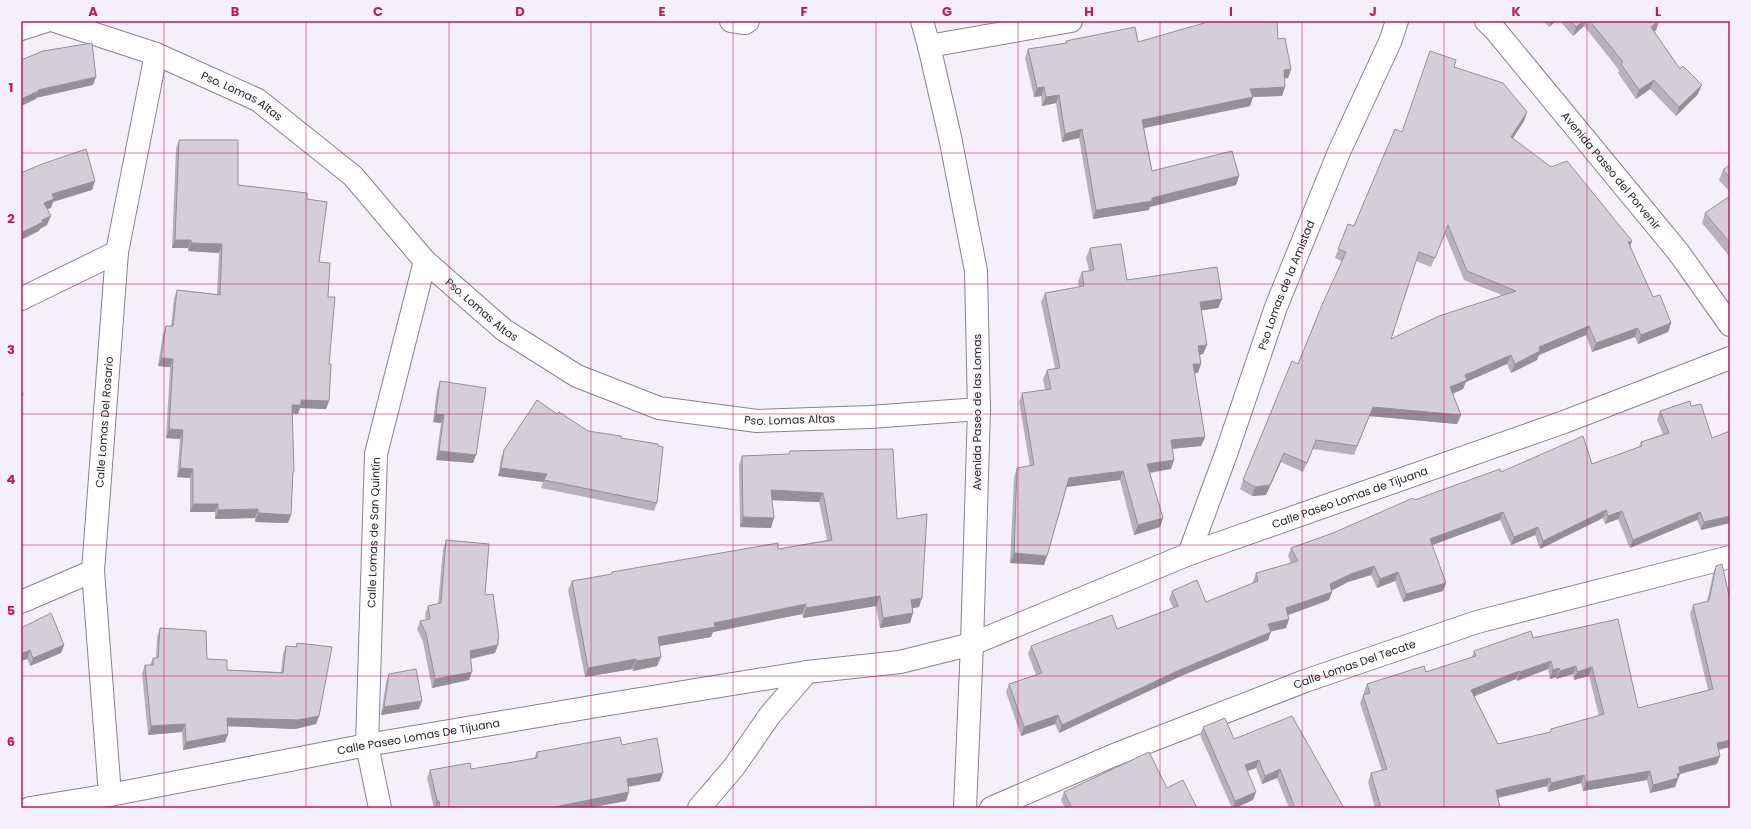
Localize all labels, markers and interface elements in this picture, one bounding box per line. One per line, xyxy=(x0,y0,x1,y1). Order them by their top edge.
text: A xyxy=(88,2,98,21)
text: B xyxy=(231,2,240,21)
text: C xyxy=(373,2,383,21)
text: D xyxy=(515,2,525,21)
text: E xyxy=(658,2,666,21)
text: F xyxy=(800,2,808,21)
text: G xyxy=(942,2,952,21)
text: H xyxy=(1084,2,1094,21)
text: I xyxy=(1229,2,1233,21)
text: J xyxy=(1369,2,1377,21)
text: K xyxy=(1511,2,1521,21)
text: L xyxy=(1655,2,1661,21)
street label: Pso. Lomas Altas xyxy=(198,67,286,125)
text: 1 xyxy=(9,78,13,97)
street label: Avenida Paseo del Porvenir xyxy=(1558,108,1665,233)
text: 2 xyxy=(7,209,15,228)
street label: Pso Lomas de la Amistad xyxy=(1254,218,1318,352)
street label: Pso. Lomas Altas xyxy=(442,274,522,345)
street label: Avenida Paseo de las Lomas xyxy=(969,333,985,490)
text: 3 xyxy=(7,340,15,359)
street label: Calle Lomas Del Rosario xyxy=(91,356,117,488)
street label: Pso. Lomas Altas xyxy=(743,410,836,429)
street label: Calle Lomas de San Quintín xyxy=(363,457,384,608)
street label: Calle Paseo Lomas de Tijuana xyxy=(1270,463,1430,532)
text: 4 xyxy=(7,470,16,489)
text: 5 xyxy=(7,601,15,620)
street label: Calle Lomas Del Tecate xyxy=(1291,636,1418,693)
street label: Calle Paseo Lomas De Tijuana xyxy=(336,715,501,759)
text: 6 xyxy=(7,732,15,751)

